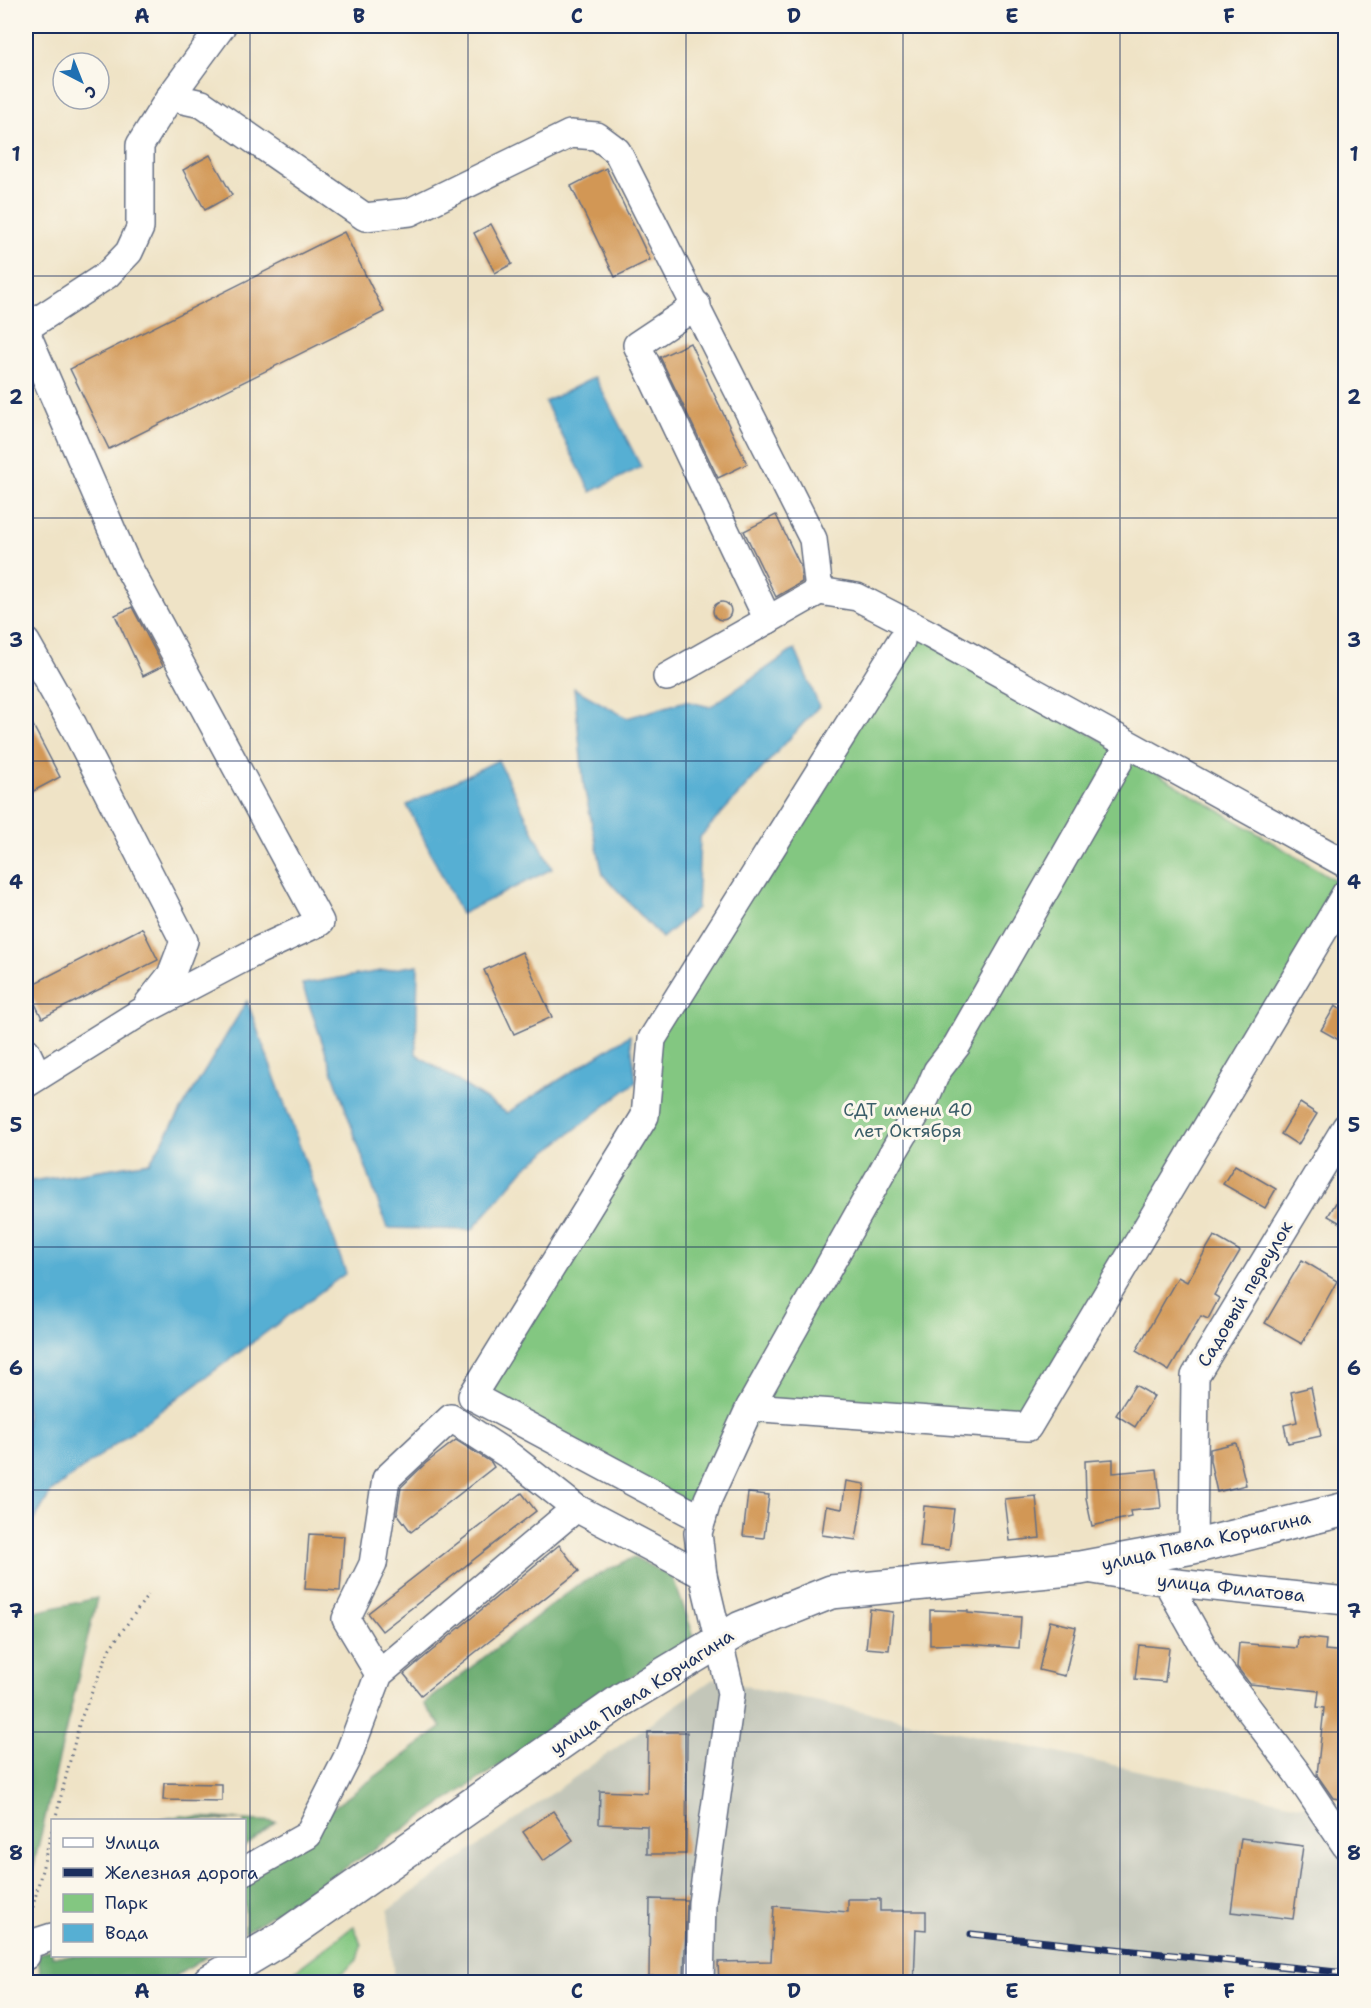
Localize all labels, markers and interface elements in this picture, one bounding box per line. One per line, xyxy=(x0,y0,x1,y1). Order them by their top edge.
text: A xyxy=(134,3,150,29)
text: B xyxy=(353,3,365,29)
text: C xyxy=(571,3,583,29)
text: D xyxy=(787,3,801,29)
text: E xyxy=(1005,3,1019,29)
text: F xyxy=(1223,3,1235,29)
north arrow xyxy=(51,51,111,111)
text: С xyxy=(80,81,101,103)
text: 1 xyxy=(11,141,21,167)
text: 1 xyxy=(1349,141,1359,167)
text: 2 xyxy=(9,384,23,410)
text: 2 xyxy=(1347,384,1361,410)
text: 3 xyxy=(9,627,23,653)
text: 3 xyxy=(1347,627,1361,653)
text: 4 xyxy=(9,869,23,895)
text: 4 xyxy=(1347,869,1361,895)
park label: СДТ имени 40 лет Октября xyxy=(843,1098,973,1143)
text: 5 xyxy=(10,1112,22,1138)
text: 5 xyxy=(1348,1112,1360,1138)
street label: Садовый переулок xyxy=(1192,1216,1298,1371)
text: 6 xyxy=(9,1355,23,1381)
text: 6 xyxy=(1347,1355,1361,1381)
street label: улица Павла Корчагина xyxy=(1099,1505,1313,1577)
street label: улица Филатова xyxy=(1156,1568,1306,1608)
text: 7 xyxy=(9,1598,23,1624)
text: 7 xyxy=(1347,1598,1361,1624)
street label: улица Павла Корчагина xyxy=(546,1624,738,1760)
legend xyxy=(51,1819,246,1957)
text: Улица xyxy=(105,1831,159,1855)
text: 8 xyxy=(9,1840,23,1866)
text: 8 xyxy=(1347,1840,1361,1866)
text: Железная дорога xyxy=(105,1861,258,1885)
text: Парк xyxy=(105,1891,148,1915)
text: Вода xyxy=(105,1921,148,1945)
text: A xyxy=(134,1978,150,2004)
text: B xyxy=(353,1978,365,2004)
text: C xyxy=(571,1978,583,2004)
text: D xyxy=(787,1978,801,2004)
text: E xyxy=(1005,1978,1019,2004)
text: F xyxy=(1223,1978,1235,2004)

